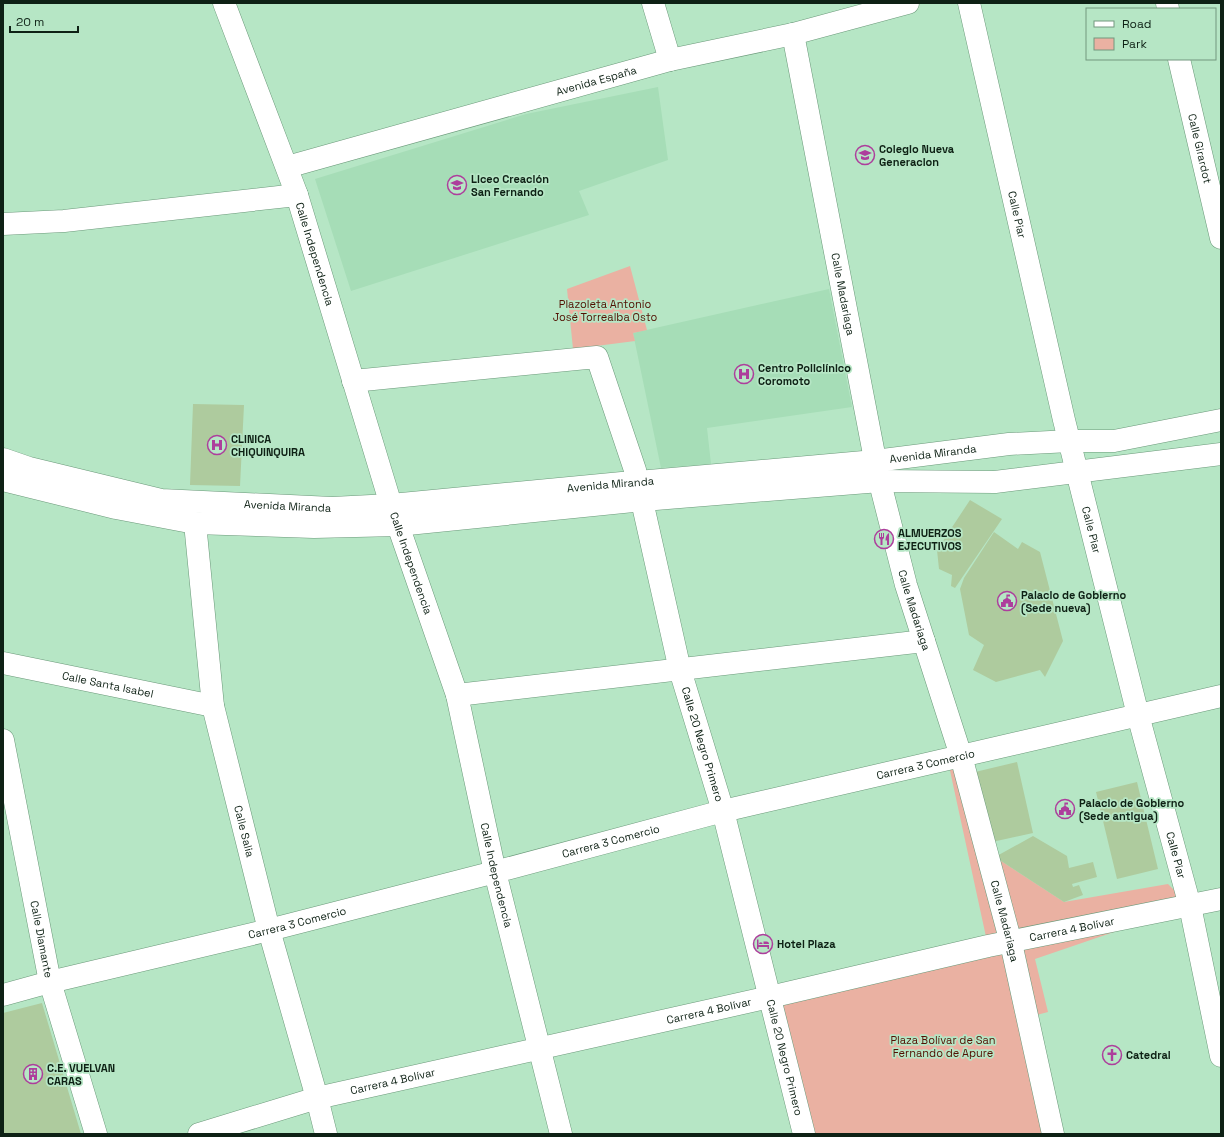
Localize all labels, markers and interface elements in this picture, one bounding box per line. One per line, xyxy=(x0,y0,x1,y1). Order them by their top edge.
scale bar xyxy=(10,8,78,34)
legend xyxy=(1086,8,1216,60)
text: 20 m xyxy=(16,14,44,30)
text: Road xyxy=(1122,16,1151,32)
text: Park xyxy=(1122,36,1147,52)
street label: Avenida España xyxy=(554,63,639,99)
street label: Calle Girardot xyxy=(1185,112,1215,185)
place label: Colegio Nueva Generacion xyxy=(879,142,955,169)
school or university icon: Colegio Nueva Generacion xyxy=(854,144,876,166)
place label: Liceo Creación San Fernando xyxy=(471,172,549,199)
school or university icon: Liceo Creación San Fernando xyxy=(446,174,468,196)
street label: Calle Piar xyxy=(1005,190,1029,240)
street label: Calle Independencia xyxy=(293,200,337,308)
street label: Calle Madariaga xyxy=(828,252,858,337)
park label: Plazoleta Antonio José Torrealba Osto xyxy=(553,297,658,324)
place label: Centro Policlínico Coromoto xyxy=(758,361,851,388)
hospital icon: Centro Policlínico Coromoto xyxy=(733,363,755,385)
place label: CLINICA CHIQUINQUIRA xyxy=(231,432,305,459)
hospital icon: CLINICA CHIQUINQUIRA xyxy=(206,434,228,456)
street label: Avenida Miranda xyxy=(889,441,978,466)
street label: Avenida Miranda xyxy=(566,474,655,495)
street label: Avenida Miranda xyxy=(244,497,332,515)
street label: Calle Piar xyxy=(1079,505,1104,555)
street label: Calle Independencia xyxy=(387,510,436,617)
place label: ALMUERZOS EJECUTIVOS xyxy=(898,526,962,553)
restaurant icon: ALMUERZOS EJECUTIVOS xyxy=(873,528,895,550)
street label: Calle Madariaga xyxy=(895,568,934,653)
place label: Palacio de Gobierno (Sede nueva) xyxy=(1021,588,1127,616)
public building icon: Palacio de Gobierno (Sede nueva) xyxy=(996,590,1018,612)
street label: Calle Santa Isabel xyxy=(61,668,155,701)
street label: Calle 20 Negro Primero xyxy=(679,685,727,804)
street label: Carrera 3 Comercio xyxy=(875,746,976,782)
place label: Palacio de Gobierno (Sede antigua) xyxy=(1079,796,1185,824)
public building icon: Palacio de Gobierno (Sede antigua) xyxy=(1054,798,1076,820)
street label: Calle Salia xyxy=(231,804,258,859)
street label: Calle Independencia xyxy=(478,821,516,930)
street label: Carrera 3 Comercio xyxy=(560,821,661,861)
street label: Calle Piar xyxy=(1163,830,1189,880)
street label: Calle Madariaga xyxy=(988,879,1022,964)
street label: Calle Diamante xyxy=(27,900,56,979)
street label: Carrera 3 Comercio xyxy=(247,903,348,942)
street label: Carrera 4 Bolívar xyxy=(1028,914,1116,944)
hotel icon: Hotel Plaza xyxy=(752,933,774,955)
place label: Hotel Plaza xyxy=(777,937,836,951)
street label: Carrera 4 Bolívar xyxy=(665,994,753,1027)
street label: Calle 20 Negro Primero xyxy=(764,998,806,1117)
park label: Plaza Bolívar de San Fernando de Apure xyxy=(890,1033,996,1060)
church icon: Catedral xyxy=(1101,1044,1123,1066)
place label: Catedral xyxy=(1126,1048,1171,1062)
place label: C.E. VUELVAN CARAS xyxy=(47,1061,115,1088)
building icon: C.E. VUELVAN CARAS xyxy=(22,1063,44,1085)
street label: Carrera 4 Bolívar xyxy=(349,1065,437,1097)

